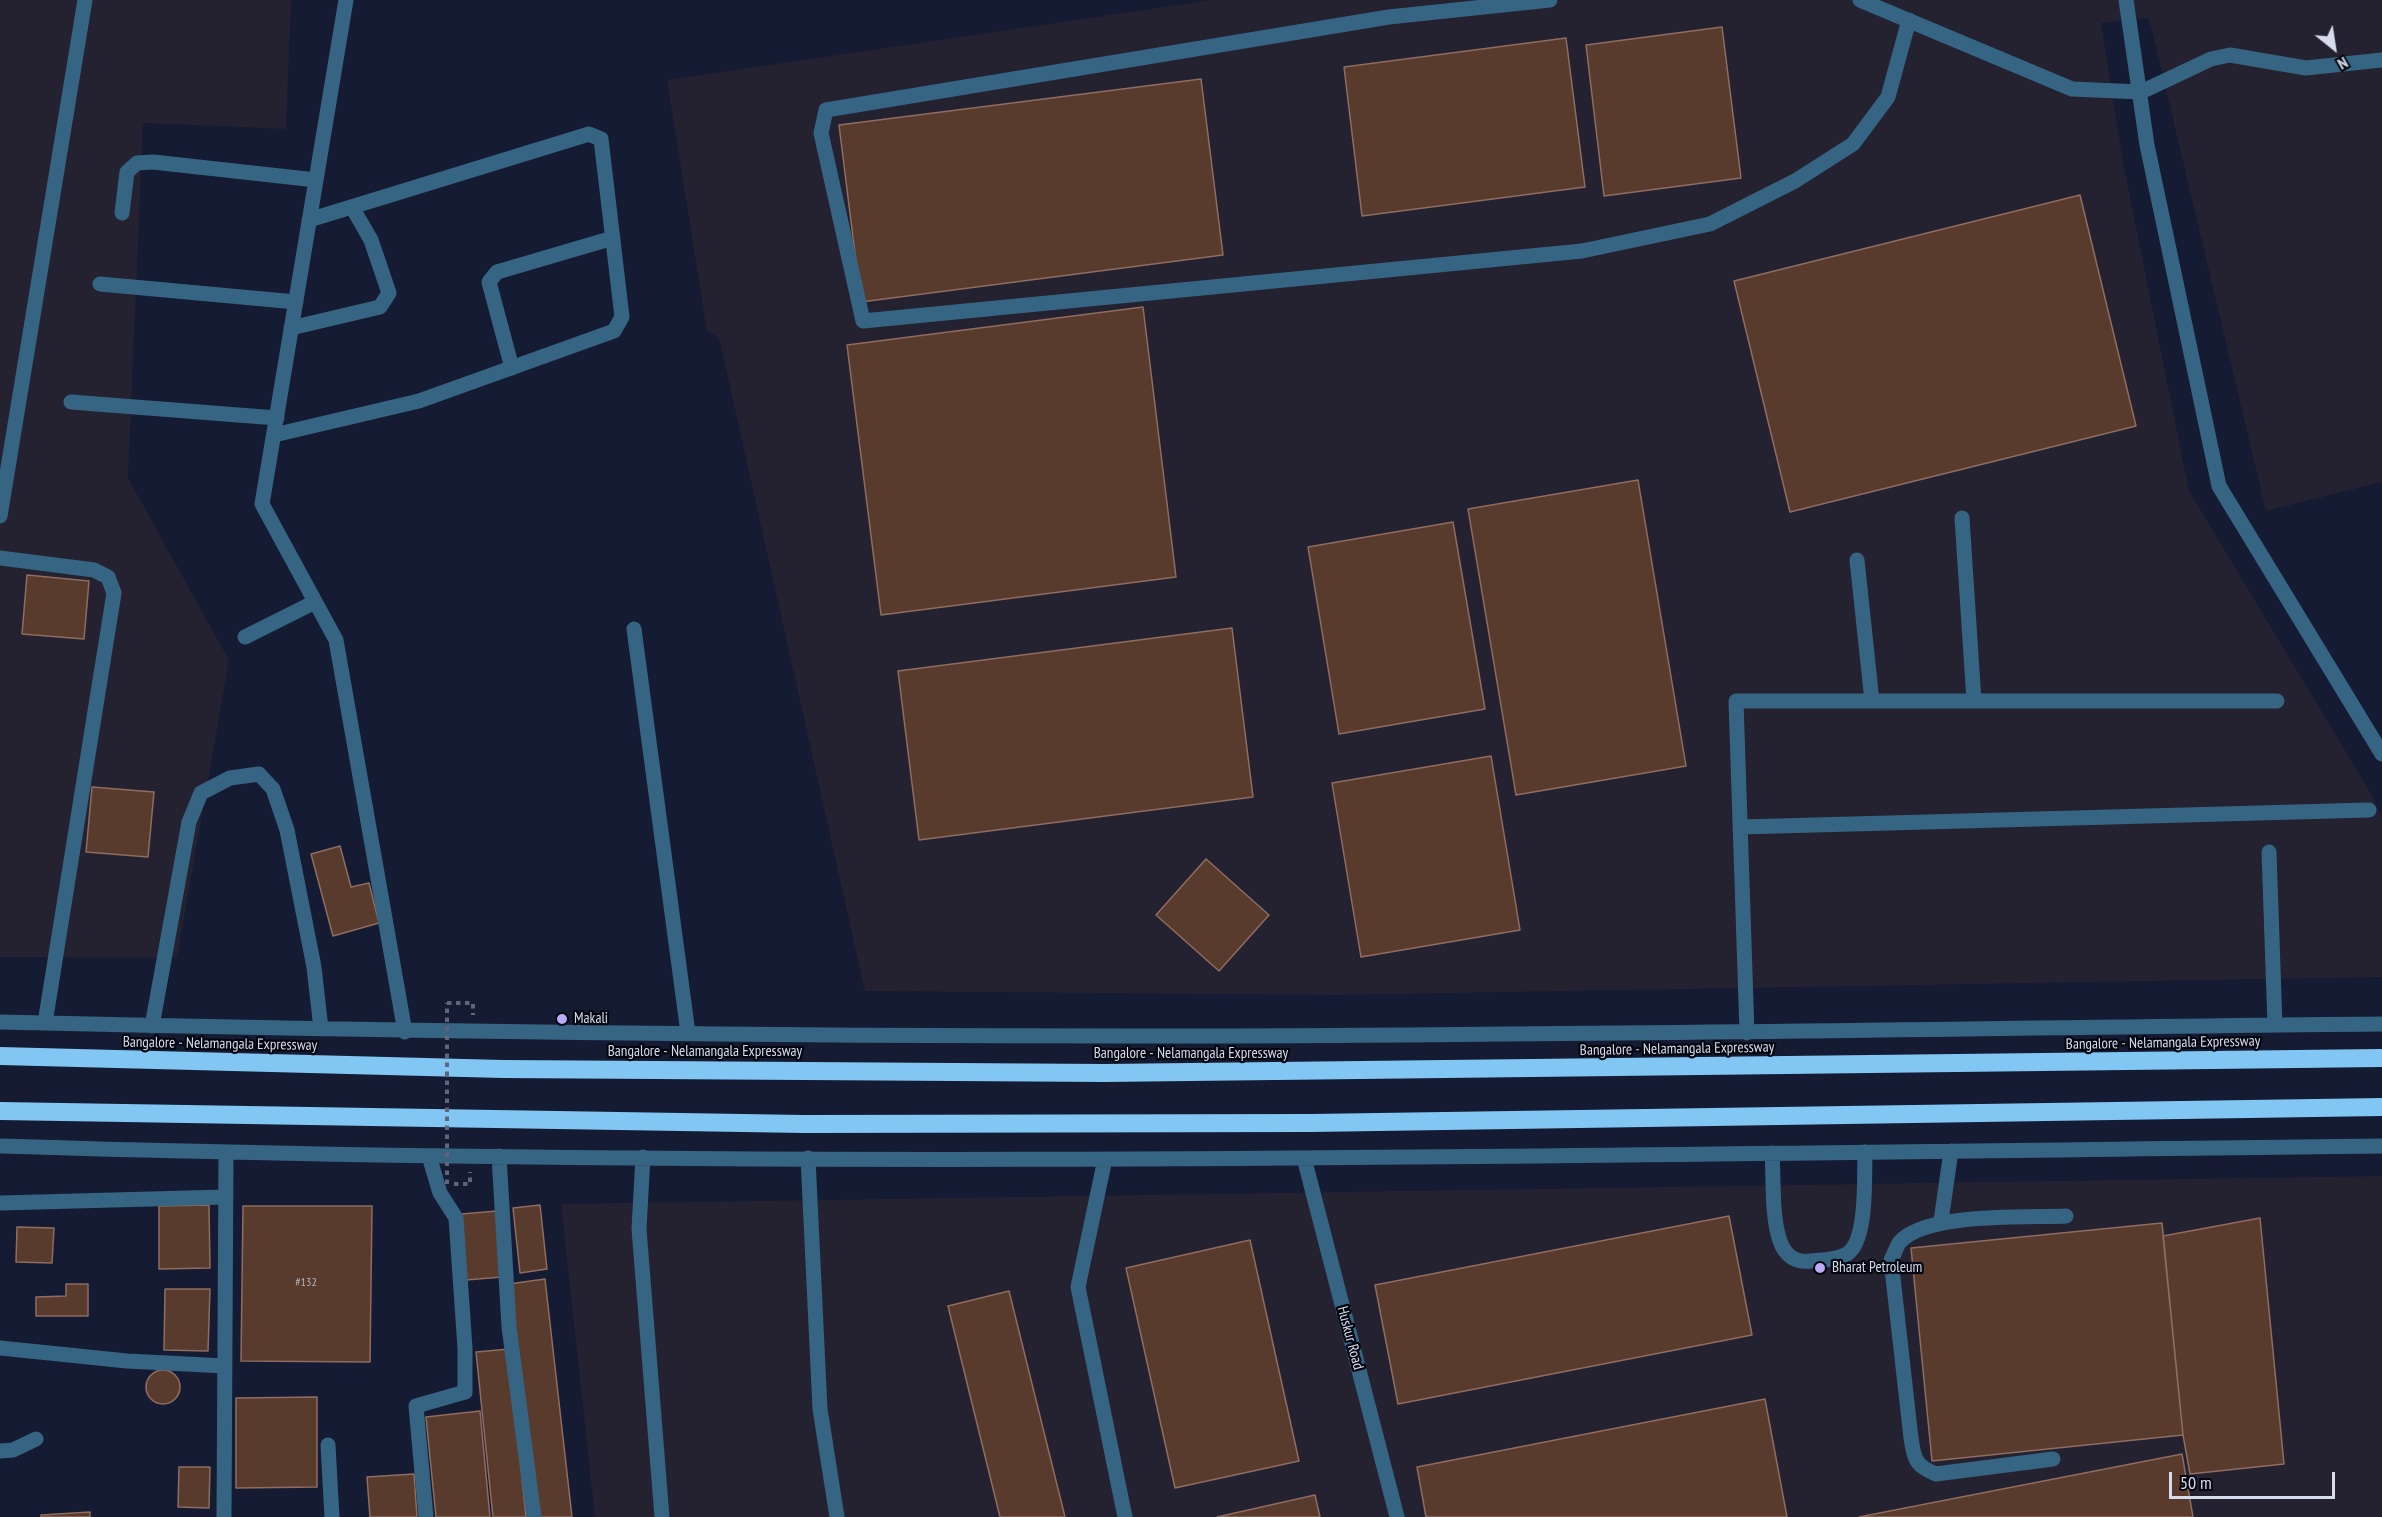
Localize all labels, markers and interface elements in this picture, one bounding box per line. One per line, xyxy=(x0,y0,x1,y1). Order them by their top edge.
north arrow xyxy=(2304,18,2364,78)
text: N xyxy=(2334,53,2352,74)
place label: Makali xyxy=(574,1010,608,1028)
marker: Makali xyxy=(555,1012,569,1026)
street label: Bangalore - Nelamangala Expressway xyxy=(2066,1032,2260,1054)
street label: Bangalore - Nelamangala Expressway xyxy=(123,1033,317,1055)
street label: Bangalore - Nelamangala Expressway xyxy=(1580,1038,1774,1060)
street label: Bangalore - Nelamangala Expressway xyxy=(608,1043,802,1061)
street label: Bangalore - Nelamangala Expressway xyxy=(1094,1045,1288,1063)
place label: Bharat Petroleum xyxy=(1832,1259,1922,1277)
marker: Bharat Petroleum xyxy=(1813,1261,1827,1275)
house number: #132 xyxy=(295,1276,317,1290)
street label: Huskur Road xyxy=(1333,1304,1367,1372)
scale bar xyxy=(2172,1460,2338,1498)
text: 50 m xyxy=(2180,1471,2212,1494)

